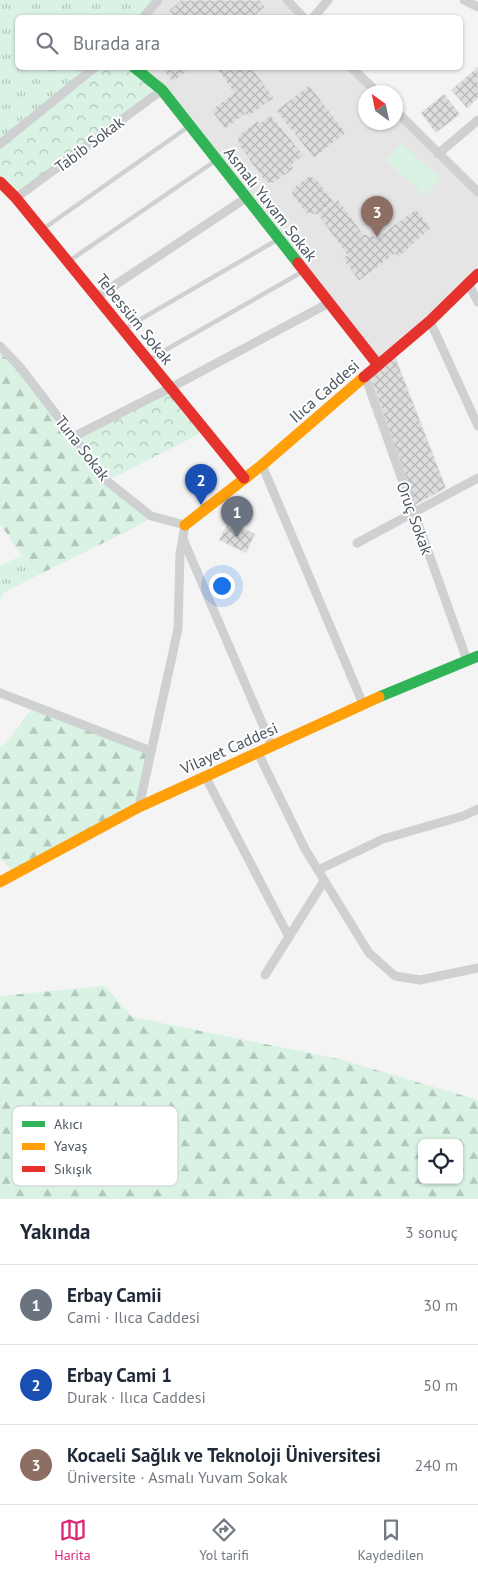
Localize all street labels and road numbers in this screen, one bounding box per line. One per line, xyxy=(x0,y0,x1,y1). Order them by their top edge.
street label: Tabib Sokak xyxy=(51,111,128,176)
street label: Asmalı Yuvam Sokak xyxy=(220,143,322,265)
street label: Tebessüm Sokak xyxy=(92,269,178,369)
street label: Ilıca Caddesi xyxy=(285,355,363,427)
street label: Tuna Sokak xyxy=(51,411,115,485)
street label: Oruç Sokak xyxy=(393,479,438,558)
street label: Vilayet Caddesi xyxy=(176,718,281,779)

